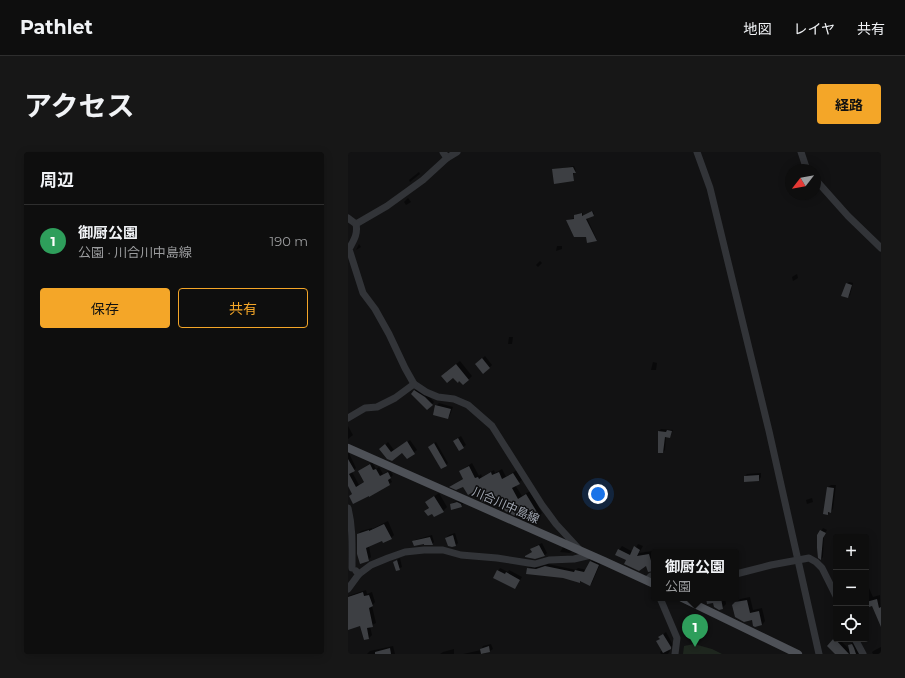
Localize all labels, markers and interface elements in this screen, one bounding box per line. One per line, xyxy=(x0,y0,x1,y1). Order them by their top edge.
text: Pathlet xyxy=(20,16,93,39)
text: 地図 xyxy=(743,20,771,38)
text: レイヤ xyxy=(793,20,835,38)
text: 共有 xyxy=(857,20,885,38)
button: 経路 xyxy=(817,84,881,124)
text: アクセス xyxy=(24,89,135,123)
north arrow xyxy=(785,164,821,200)
text: 周辺 xyxy=(40,170,74,190)
text: 御厨公園 xyxy=(78,223,138,242)
text: 1 xyxy=(50,233,56,249)
text: 190 m xyxy=(270,233,308,249)
text: 公園 · 川合川中島線 xyxy=(78,244,192,260)
button: 保存 xyxy=(40,288,170,328)
button: 共有 xyxy=(178,288,308,328)
street label: 川合川中島線 xyxy=(470,484,542,526)
your location xyxy=(588,484,608,504)
map controls xyxy=(833,534,869,642)
button: + xyxy=(833,534,869,570)
popup xyxy=(651,549,739,601)
text: 御厨公園 xyxy=(665,557,725,576)
button: − xyxy=(833,570,869,606)
text: 公園 xyxy=(665,578,691,594)
button: locate xyxy=(833,606,869,642)
pin: 1 xyxy=(682,614,708,647)

